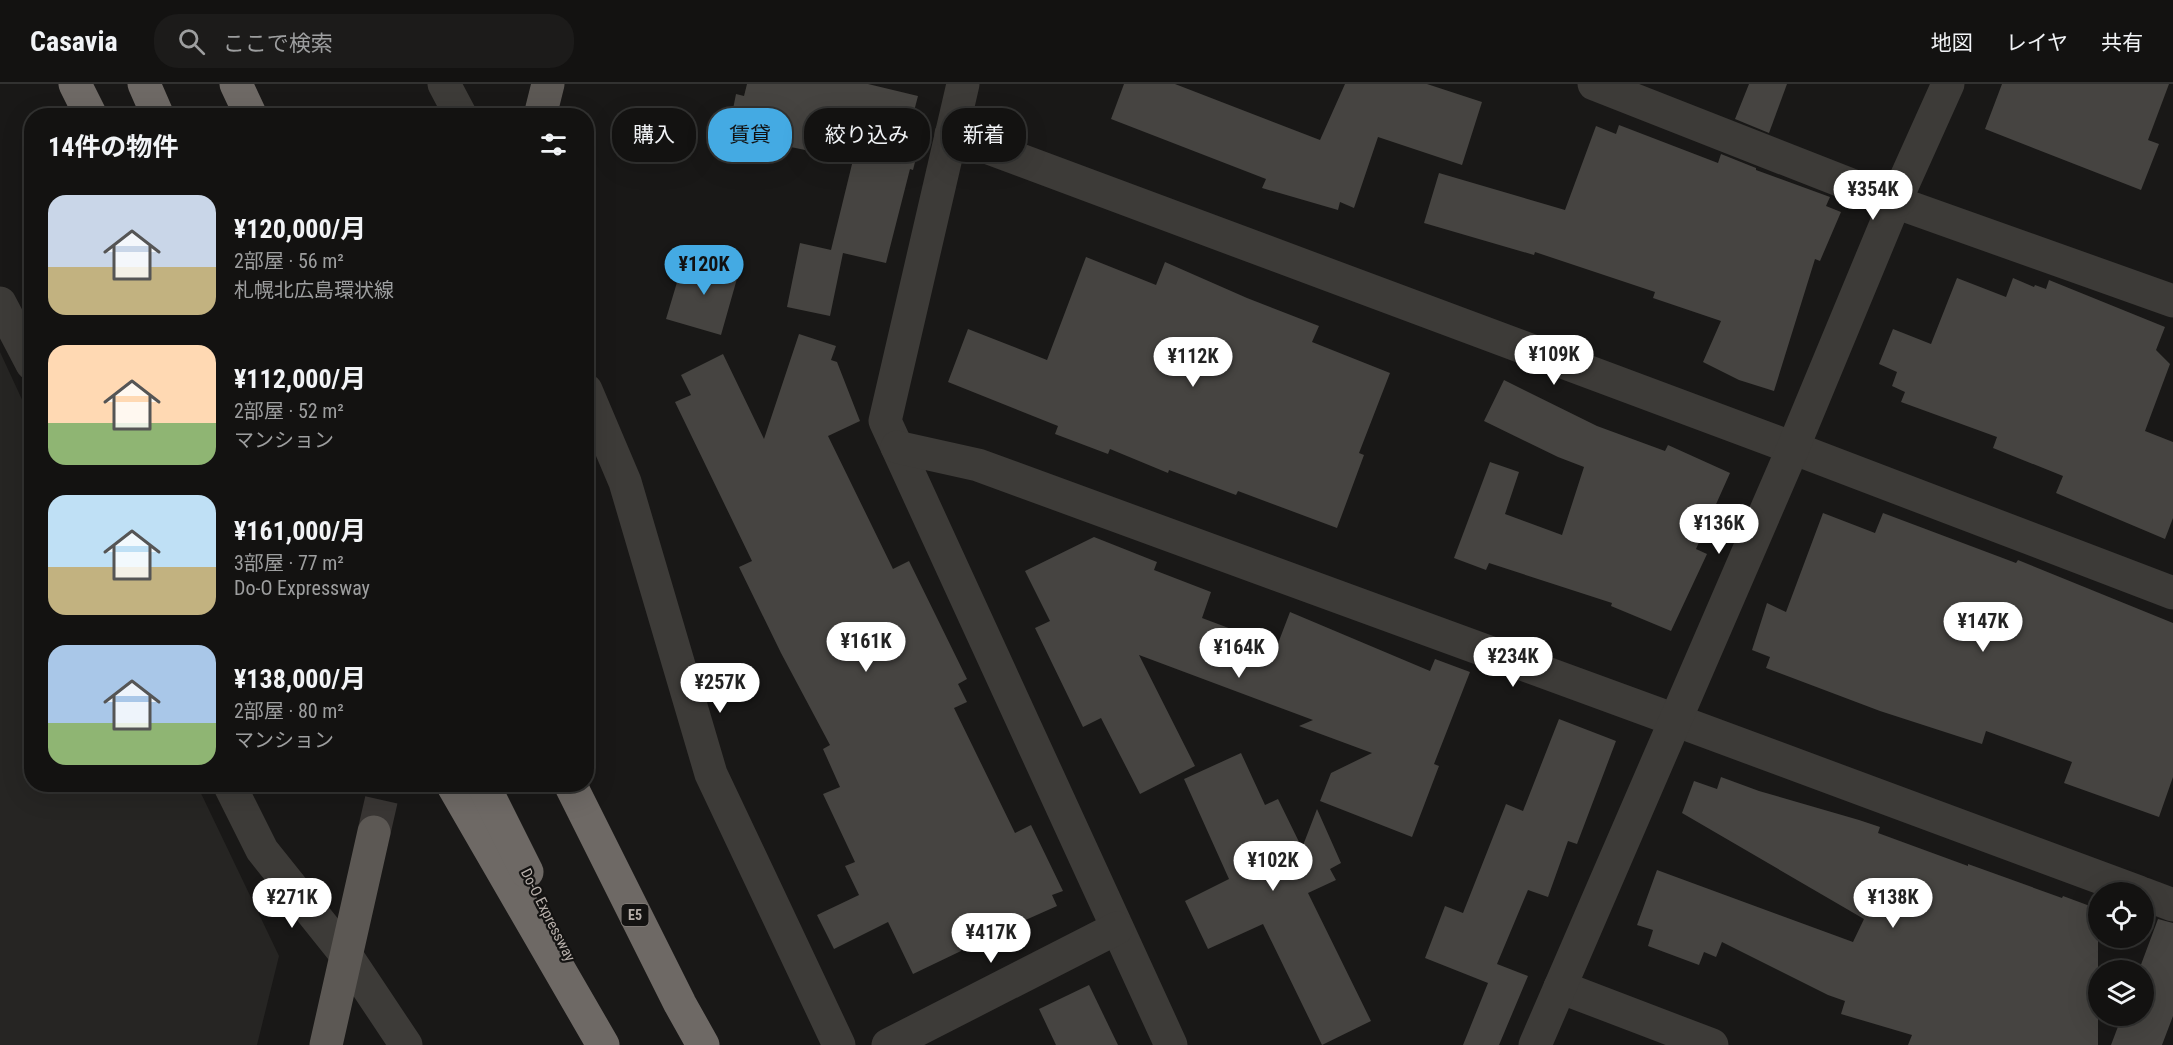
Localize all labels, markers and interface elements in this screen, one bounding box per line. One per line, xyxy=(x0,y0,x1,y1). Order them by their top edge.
search box xyxy=(154,14,574,68)
text: Casavia xyxy=(30,25,118,58)
icon: search xyxy=(175,25,208,58)
text: ここで検索 xyxy=(223,31,333,56)
text: 地図 xyxy=(1931,31,1973,55)
text: レイヤ xyxy=(2006,31,2068,55)
text: 共有 xyxy=(2101,31,2143,55)
chip: 購入 xyxy=(612,108,696,162)
chip: 賃貸 xyxy=(708,108,792,162)
chip: 絞り込み xyxy=(804,108,930,162)
chip: 新着 xyxy=(942,108,1026,162)
icon: filters xyxy=(537,128,570,161)
text: 14件の物件 xyxy=(48,132,178,162)
pin: ¥354K xyxy=(1831,170,1915,221)
text: ¥354K xyxy=(1848,177,1898,201)
text: ¥120,000/月 xyxy=(234,214,366,244)
icon: home xyxy=(96,219,168,291)
pin: ¥120K xyxy=(662,245,746,296)
text: 2部屋 · 56 m² xyxy=(234,249,344,273)
text: ¥120K xyxy=(679,252,729,276)
text: 札幌北広島環状線 xyxy=(234,278,394,302)
pin: ¥109K xyxy=(1512,335,1596,386)
pin: ¥112K xyxy=(1151,337,1235,388)
text: ¥109K xyxy=(1529,342,1579,366)
text: ¥112K xyxy=(1168,344,1218,368)
text: ¥112,000/月 xyxy=(234,364,366,394)
icon: home xyxy=(96,369,168,441)
text: 2部屋 · 52 m² xyxy=(234,399,344,423)
text: マンション xyxy=(234,428,334,452)
pin: ¥136K xyxy=(1677,504,1761,555)
text: ¥136K xyxy=(1694,511,1744,535)
text: ¥161,000/月 xyxy=(234,516,366,546)
icon: home xyxy=(96,519,168,591)
text: 3部屋 · 77 m² xyxy=(234,551,344,575)
text: Do-O Expressway xyxy=(234,576,370,600)
pin: ¥147K xyxy=(1941,602,2025,653)
text: ¥147K xyxy=(1958,609,2008,633)
pin: ¥161K xyxy=(824,622,908,673)
pin: ¥164K xyxy=(1197,628,1281,679)
text: ¥161K xyxy=(841,629,891,653)
text: ¥164K xyxy=(1214,635,1264,659)
pin: ¥234K xyxy=(1471,637,1555,688)
text: ¥234K xyxy=(1488,644,1538,668)
pin: ¥257K xyxy=(678,663,762,714)
text: ¥138,000/月 xyxy=(234,664,366,694)
icon: home xyxy=(96,669,168,741)
text: ¥257K xyxy=(695,670,745,694)
text: 2部屋 · 80 m² xyxy=(234,699,344,723)
text: マンション xyxy=(234,728,334,752)
pin: ¥102K xyxy=(1231,841,1315,892)
text: ¥102K xyxy=(1248,848,1298,872)
street label: Do-O Expressway xyxy=(517,866,579,964)
pin: ¥271K xyxy=(250,878,334,929)
pin: ¥138K xyxy=(1851,878,1935,929)
map controls xyxy=(2088,882,2154,1026)
button: locate xyxy=(2088,882,2154,948)
text: ¥271K xyxy=(267,885,317,909)
text: ¥138K xyxy=(1868,885,1918,909)
road number: E5 xyxy=(622,904,648,926)
pin: ¥417K xyxy=(949,913,1033,964)
text: ¥417K xyxy=(966,920,1016,944)
button: layers xyxy=(2088,960,2154,1026)

